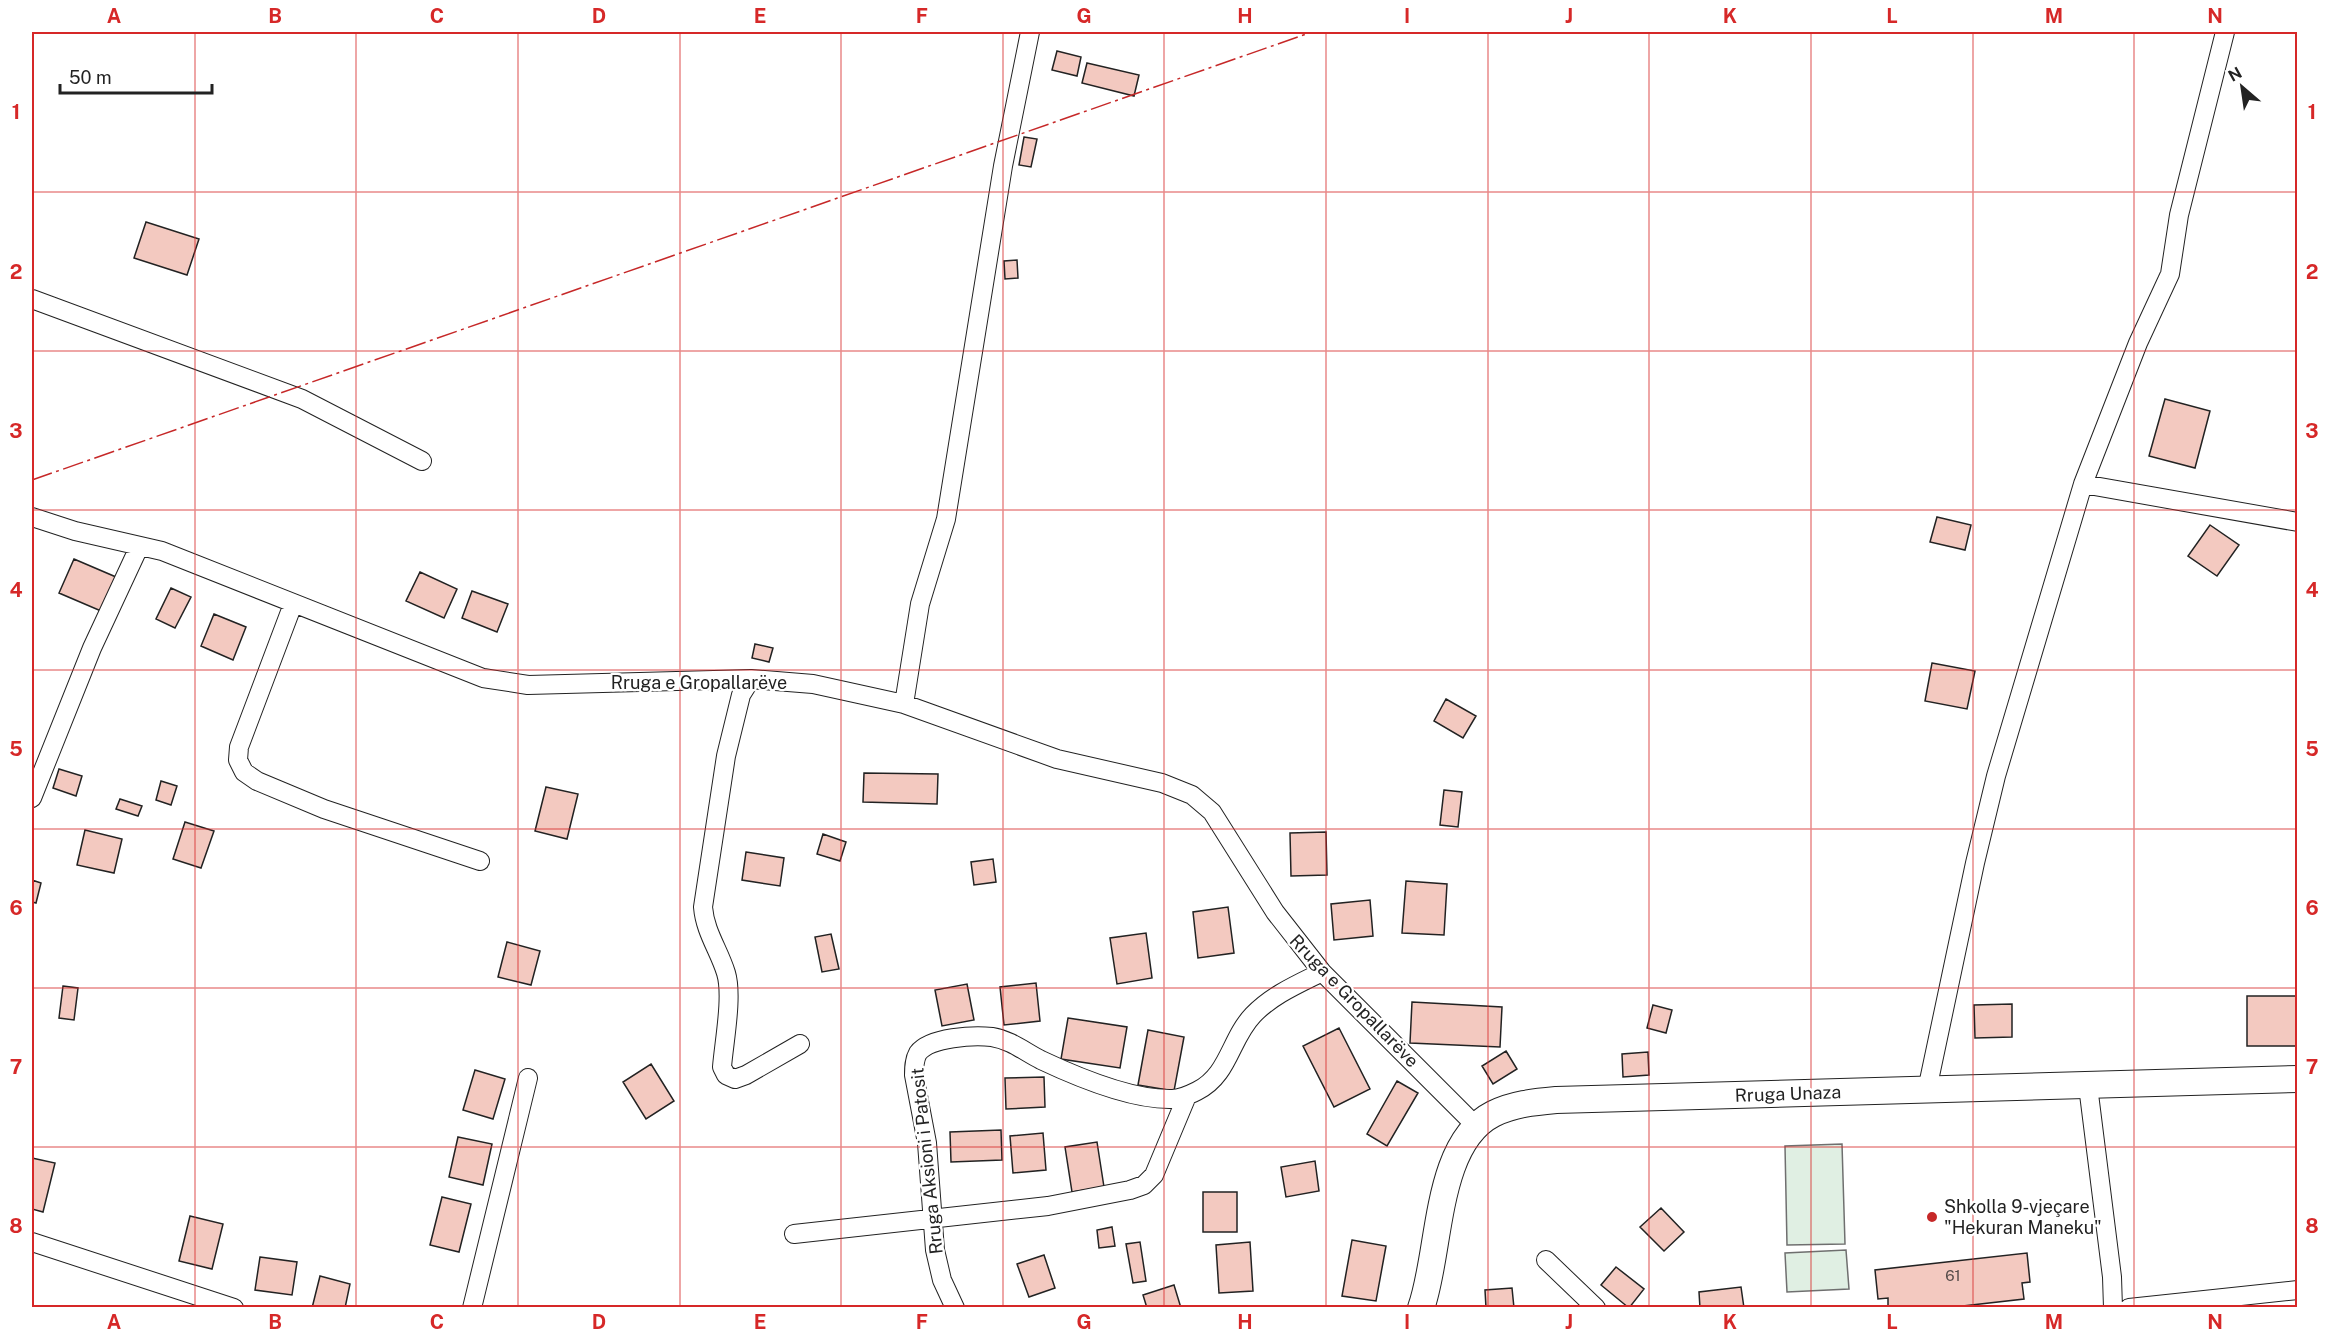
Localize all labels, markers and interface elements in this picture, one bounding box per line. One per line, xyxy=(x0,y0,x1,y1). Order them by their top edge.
text: A xyxy=(107,4,121,28)
text: B xyxy=(268,4,282,28)
text: C xyxy=(430,4,444,28)
text: D xyxy=(592,4,606,28)
text: E xyxy=(754,4,766,28)
text: F xyxy=(916,4,928,28)
text: G xyxy=(1076,4,1092,28)
text: H xyxy=(1237,4,1253,28)
text: I xyxy=(1404,4,1410,28)
text: J xyxy=(1565,4,1573,28)
text: K xyxy=(1723,4,1737,28)
text: L xyxy=(1886,4,1898,28)
text: M xyxy=(2045,4,2063,28)
text: N xyxy=(2207,4,2223,28)
scale bar xyxy=(60,57,212,95)
north arrow xyxy=(2212,57,2272,117)
text: N xyxy=(2225,63,2245,86)
text: 50 m xyxy=(69,67,112,88)
text: 1 xyxy=(12,100,20,124)
text: 1 xyxy=(2308,100,2316,124)
text: 2 xyxy=(10,260,22,284)
text: 2 xyxy=(2306,260,2318,284)
text: 3 xyxy=(9,419,23,443)
text: 3 xyxy=(2305,419,2319,443)
text: 4 xyxy=(9,578,23,602)
text: 4 xyxy=(2305,578,2319,602)
street label: Rruga e Gropallarëve xyxy=(611,672,787,693)
text: 5 xyxy=(9,737,23,761)
text: 5 xyxy=(2305,737,2319,761)
text: 6 xyxy=(9,896,23,920)
text: 6 xyxy=(2305,896,2319,920)
street label: Rruga e Gropallarëve xyxy=(1286,930,1423,1071)
text: 7 xyxy=(10,1055,22,1079)
text: 7 xyxy=(2306,1055,2318,1079)
street label: Rruga Aksioni i Patosit xyxy=(906,1067,947,1255)
street label: Rruga Unaza xyxy=(1734,1081,1842,1106)
place label: Shkolla 9-vjeçare "Hekuran Maneku" xyxy=(1944,1196,2102,1238)
marker: Shkolla 9-vjeçare "Hekuran Maneku" xyxy=(1925,1210,1939,1224)
text: 8 xyxy=(9,1214,23,1238)
text: 8 xyxy=(2305,1214,2319,1238)
house number: 61 xyxy=(1945,1267,1961,1284)
text: A xyxy=(107,1310,121,1334)
text: B xyxy=(268,1310,282,1334)
text: C xyxy=(430,1310,444,1334)
text: D xyxy=(592,1310,606,1334)
text: E xyxy=(754,1310,766,1334)
text: F xyxy=(916,1310,928,1334)
text: G xyxy=(1076,1310,1092,1334)
text: H xyxy=(1237,1310,1253,1334)
text: I xyxy=(1404,1310,1410,1334)
text: J xyxy=(1565,1310,1573,1334)
text: K xyxy=(1723,1310,1737,1334)
text: L xyxy=(1886,1310,1898,1334)
text: M xyxy=(2045,1310,2063,1334)
text: N xyxy=(2207,1310,2223,1334)

